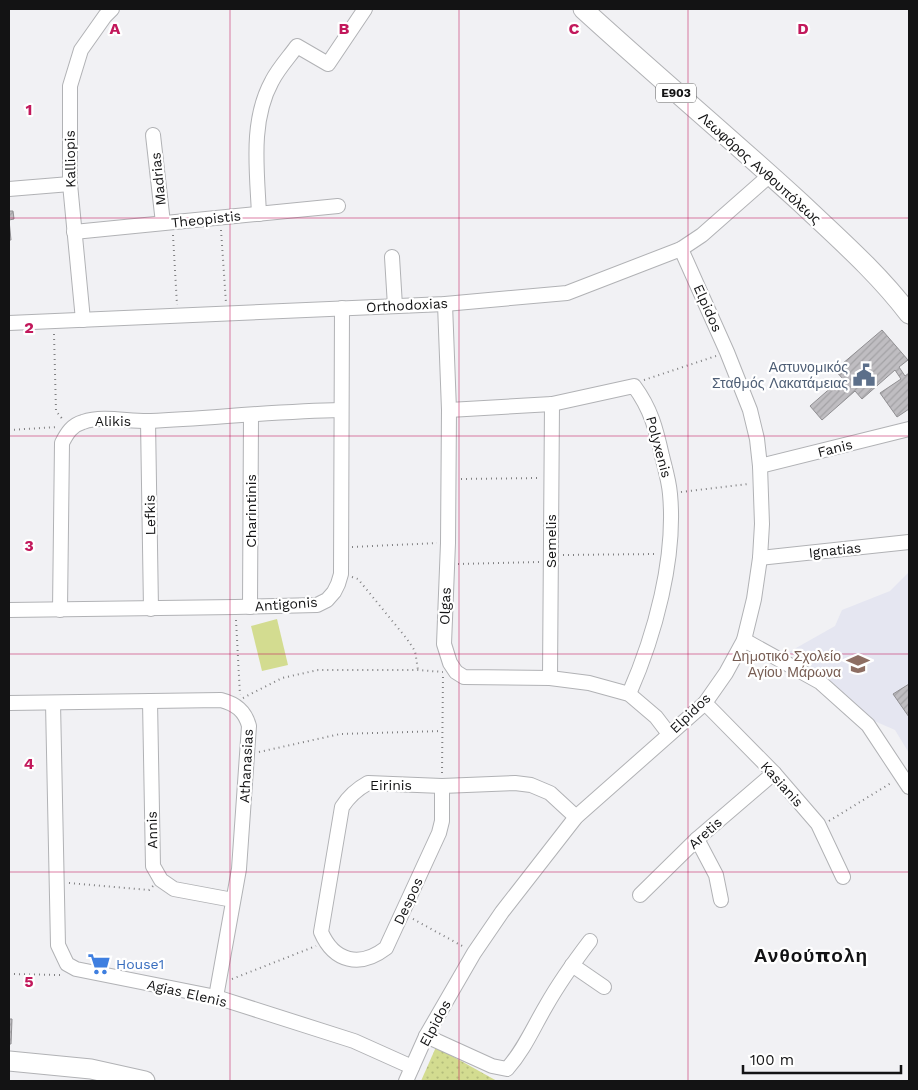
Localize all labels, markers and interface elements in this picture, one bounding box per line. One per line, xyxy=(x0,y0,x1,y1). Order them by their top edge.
text: A xyxy=(110,19,121,38)
text: B xyxy=(339,19,350,38)
text: C xyxy=(569,19,580,38)
text: D xyxy=(797,19,809,38)
road number: E903 xyxy=(656,84,696,102)
text: 1 xyxy=(26,100,32,119)
street label: Λεωφόρος Ανθουπόλεως xyxy=(696,109,825,227)
street label: Kalliopis xyxy=(61,130,79,188)
street label: Madrias xyxy=(147,152,169,206)
street label: Theopistis xyxy=(170,207,242,231)
street label: Elpidos xyxy=(690,282,726,334)
street label: Orthodoxias xyxy=(366,295,448,315)
text: 2 xyxy=(24,318,34,337)
place label: Αστυνομικός Σταθμός Λακατάμειας xyxy=(712,359,848,391)
public building icon: Αστυνομικός Σταθμός Λακατάμειας xyxy=(851,362,877,388)
street label: Alikis xyxy=(95,413,131,429)
street label: Polyxenis xyxy=(643,415,675,479)
street label: Fanis xyxy=(816,436,854,460)
street label: Charintinis xyxy=(243,474,259,548)
street label: Lefkis xyxy=(142,495,158,535)
street label: Semelis xyxy=(543,514,559,568)
text: 3 xyxy=(24,536,34,555)
street label: Ignatias xyxy=(808,539,862,561)
street label: Olgas xyxy=(436,587,454,625)
street label: Antigonis xyxy=(254,594,318,614)
place label: Δημοτικό Σχολείο Αγίου Μάρωνα xyxy=(732,648,841,680)
school or university icon: Δημοτικό Σχολείο Αγίου Μάρωνα xyxy=(845,651,871,677)
street label: Elpidos xyxy=(666,690,714,736)
street label: Athanasias xyxy=(236,729,256,803)
text: 4 xyxy=(24,754,34,773)
street label: Kasianis xyxy=(757,758,807,810)
street label: Eirinis xyxy=(370,777,412,793)
street label: Annis xyxy=(144,811,160,849)
street label: Aretis xyxy=(685,814,725,852)
street label: Despos xyxy=(390,875,426,927)
district label: Ανθούπολη xyxy=(754,944,868,967)
supermarket icon: House1 xyxy=(86,951,112,977)
place label: House1 xyxy=(116,956,164,972)
text: 5 xyxy=(24,972,34,991)
street label: Agias Elenis xyxy=(145,976,229,1010)
street label: Elpidos xyxy=(416,997,454,1049)
scale bar xyxy=(743,1042,900,1074)
text: 100 m xyxy=(750,1051,794,1069)

